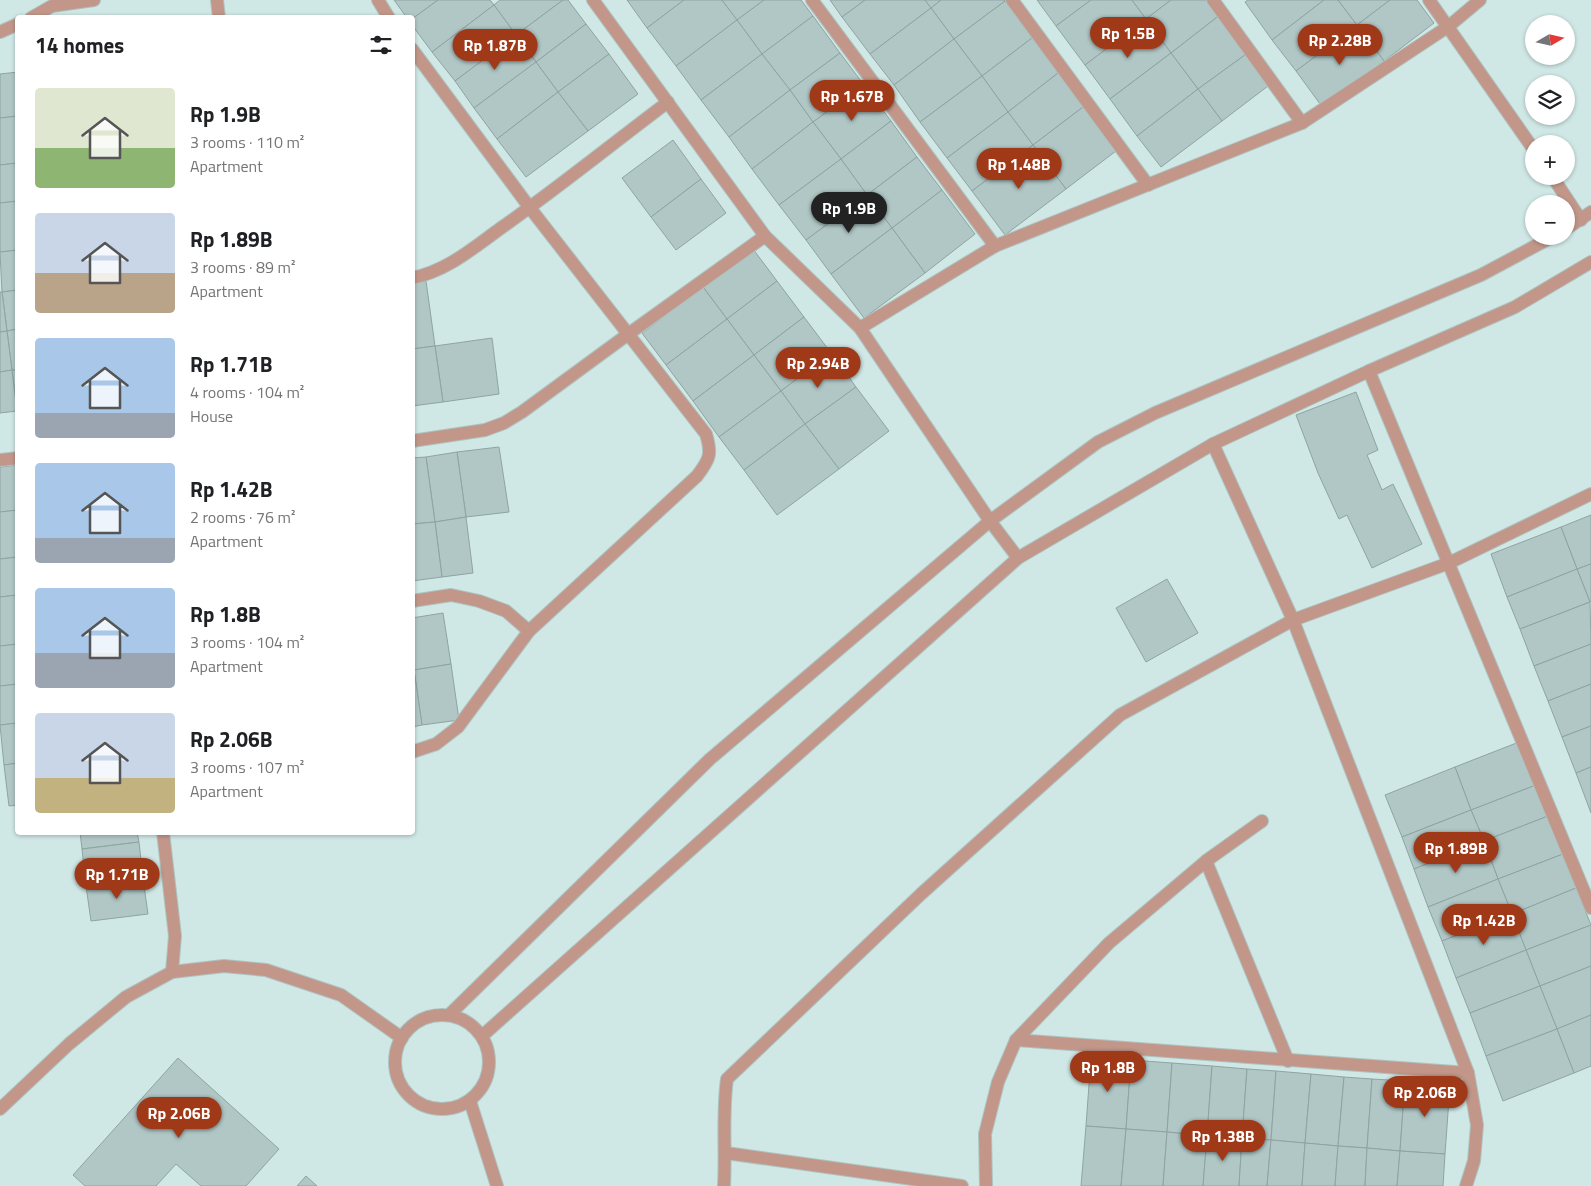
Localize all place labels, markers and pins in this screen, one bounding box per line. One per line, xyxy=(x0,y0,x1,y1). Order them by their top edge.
pin: Rp 1.5B xyxy=(1082,17,1174,59)
pin: Rp 2.28B xyxy=(1288,23,1392,66)
pin: Rp 1.87B xyxy=(443,28,547,71)
pin: Rp 1.67B xyxy=(800,80,904,122)
pin: Rp 1.48B xyxy=(967,148,1071,190)
pin: Rp 1.9B xyxy=(803,192,895,234)
pin: Rp 2.94B xyxy=(766,346,870,389)
pin: Rp 1.89B xyxy=(1404,832,1508,874)
pin: Rp 1.71B xyxy=(65,858,169,900)
pin: Rp 1.42B xyxy=(1432,904,1536,946)
pin: Rp 1.8B xyxy=(1062,1050,1154,1093)
pin: Rp 2.06B xyxy=(1373,1076,1477,1118)
pin: Rp 2.06B xyxy=(127,1096,231,1139)
pin: Rp 1.38B xyxy=(1171,1120,1275,1162)

